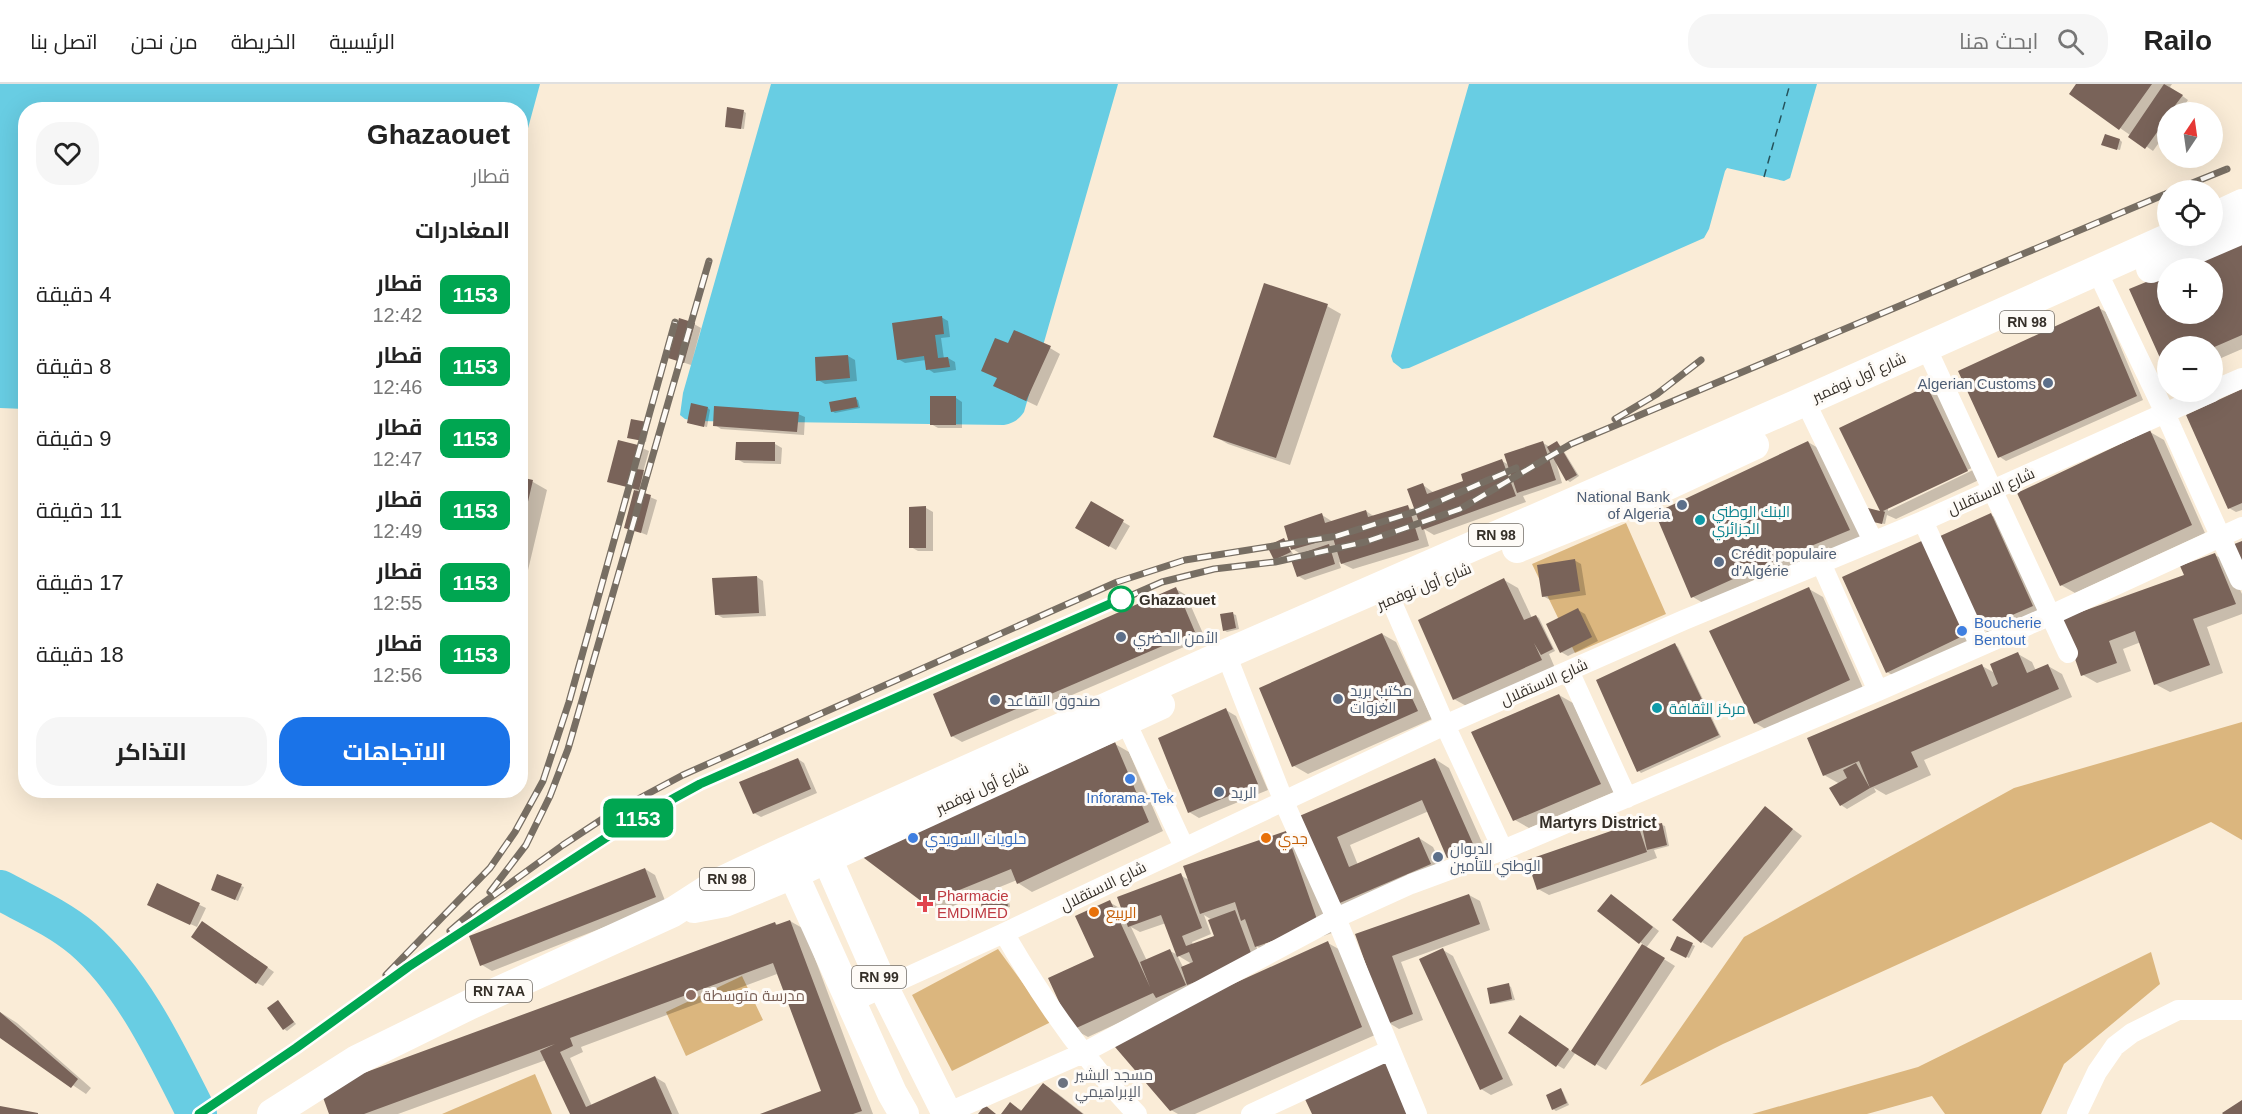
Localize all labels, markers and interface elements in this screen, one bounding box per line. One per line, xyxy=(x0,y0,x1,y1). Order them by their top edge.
search box xyxy=(1688,14,2108,68)
icon: search xyxy=(2054,25,2087,58)
text: Railo xyxy=(2144,25,2212,56)
text: ابحث هنا xyxy=(1959,29,2039,54)
text: اتصل بنا xyxy=(30,30,98,53)
text: من نحن xyxy=(131,30,198,53)
text: الخريطة xyxy=(231,30,296,53)
text: الرئيسية xyxy=(329,30,395,53)
north arrow xyxy=(2157,102,2223,168)
map controls xyxy=(2157,102,2223,402)
text: Ghazaouet xyxy=(367,119,510,150)
button: heart xyxy=(36,122,99,185)
text: قطار xyxy=(472,165,510,187)
button: locate xyxy=(2157,180,2223,246)
text: المغادرات xyxy=(415,218,510,243)
button: + xyxy=(2157,258,2223,324)
text: قطار xyxy=(376,271,422,296)
text: 4 دقيقة xyxy=(36,282,112,307)
text: 1153 xyxy=(452,283,498,306)
text: 12:42 xyxy=(372,304,422,326)
road number: RN 98 xyxy=(2000,311,2054,333)
button: − xyxy=(2157,336,2223,402)
text: قطار xyxy=(376,343,422,368)
street label: شارع أول نوفمبر xyxy=(1808,348,1910,408)
text: 8 دقيقة xyxy=(36,354,112,379)
text: 1153 xyxy=(452,355,498,378)
place label: Algerian Customs xyxy=(1918,375,2036,392)
text: 12:46 xyxy=(372,376,422,398)
marker: Algerian Customs xyxy=(2041,376,2055,390)
text: قطار xyxy=(376,415,422,440)
text: 9 دقيقة xyxy=(36,426,112,451)
text: 1153 xyxy=(452,427,498,450)
text: 12:47 xyxy=(372,448,422,470)
street label: شارع الاستقلال xyxy=(1945,464,2038,520)
text: قطار xyxy=(376,487,422,512)
place label: National Bank of Algeria xyxy=(1577,488,1671,522)
text: 11 دقيقة xyxy=(36,498,122,523)
marker: National Bank of Algeria xyxy=(1675,498,1689,512)
text: 1153 xyxy=(452,499,498,522)
place label: البنك الوطني الجزائري xyxy=(1712,503,1790,541)
marker: البنك الوطني الجزائري xyxy=(1693,513,1707,527)
text: 12:49 xyxy=(372,520,422,542)
road number: RN 98 xyxy=(1469,524,1523,546)
place label: Crédit populaire d'Algérie xyxy=(1731,545,1837,579)
marker: Crédit populaire d'Algérie xyxy=(1712,555,1726,569)
street label: شارع أول نوفمبر xyxy=(1373,558,1475,616)
text: قطار xyxy=(376,559,422,584)
text: 17 دقيقة xyxy=(36,570,124,595)
text: 1153 xyxy=(452,571,498,594)
marker: Ghazaouet xyxy=(1108,586,1134,612)
place label: Ghazaouet xyxy=(1139,591,1216,608)
text: 12:55 xyxy=(372,592,422,614)
place label: Boucherie Bentout xyxy=(1974,614,2042,648)
marker: Boucherie Bentout xyxy=(1955,624,1969,638)
place label: الأمن الحضري xyxy=(1133,629,1218,650)
marker: الأمن الحضري xyxy=(1114,630,1128,644)
text: قطار xyxy=(376,631,422,656)
text: 18 دقيقة xyxy=(36,642,124,667)
text: 1153 xyxy=(452,643,498,666)
street label: شارع الاستقلال xyxy=(1498,655,1591,711)
text: 12:56 xyxy=(372,664,422,686)
place label: مكتب بريد الغزوات xyxy=(1350,682,1412,717)
place label: صندوق التقاعد xyxy=(1007,692,1101,711)
marker: مكتب بريد الغزوات xyxy=(1331,692,1345,706)
marker: صندوق التقاعد xyxy=(988,693,1002,707)
place label: مركز الثقافة xyxy=(1669,700,1746,718)
marker: مركز الثقافة xyxy=(1650,701,1664,715)
button: التذاكر xyxy=(36,717,267,786)
button: الاتجاهات xyxy=(279,717,510,786)
street label: شارع أول نوفمبر xyxy=(932,758,1032,820)
marker: Inforama-Tek xyxy=(1123,772,1137,786)
place label: الريد xyxy=(1231,784,1257,802)
marker: الريد xyxy=(1212,785,1226,799)
place label: Inforama-Tek xyxy=(1086,789,1174,806)
line badge: 1153 xyxy=(596,798,680,838)
text: 1153 xyxy=(615,807,661,830)
district label: Martyrs District xyxy=(1539,814,1657,831)
place label: حلويات السويدي xyxy=(925,830,1026,851)
place label: جدي xyxy=(1278,830,1308,851)
marker: حلويات السويدي xyxy=(906,831,920,845)
marker: جدي xyxy=(1259,831,1273,845)
place label: الديوان الوطني للتأمين xyxy=(1450,840,1541,878)
marker: الديوان الوطني للتأمين xyxy=(1431,850,1445,864)
street label: شارع الاستقلال xyxy=(1057,858,1150,917)
road number: RN 98 xyxy=(700,868,754,890)
place label: Pharmacie EMDIMED xyxy=(937,887,1009,921)
marker: Pharmacie EMDIMED xyxy=(918,897,932,911)
place label: الربيع xyxy=(1106,904,1137,924)
marker: الربيع xyxy=(1087,905,1101,919)
road number: RN 99 xyxy=(852,966,906,988)
road number: RN 7AA xyxy=(466,980,532,1002)
place label: مدرسة متوسطة xyxy=(703,987,805,1005)
marker: مدرسة متوسطة xyxy=(684,988,698,1002)
place label: مسجد البشير الإبراهيمي xyxy=(1074,1066,1153,1104)
marker: مسجد البشير الإبراهيمي xyxy=(1056,1076,1070,1090)

